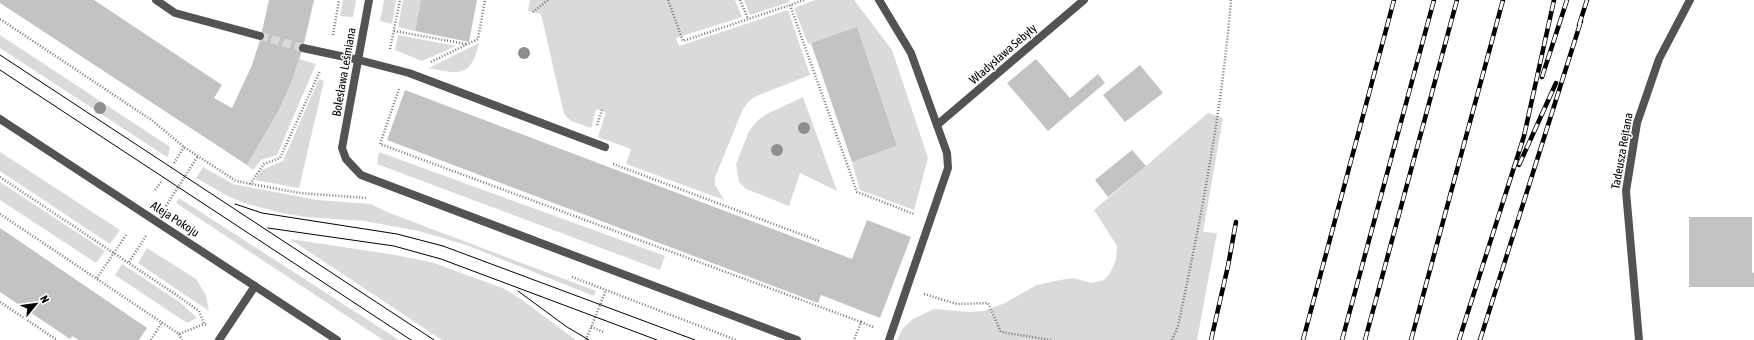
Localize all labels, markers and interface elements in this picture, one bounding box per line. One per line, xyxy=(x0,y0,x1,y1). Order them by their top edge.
street label: Władysława Sebyły xyxy=(967,21,1039,87)
street label: Bolesława Leśmiana xyxy=(329,27,359,117)
street label: Tadeusza Rejtana xyxy=(1608,112,1636,190)
street label: Aleja Pokoju xyxy=(148,198,202,240)
north arrow xyxy=(16,284,56,324)
text: N xyxy=(38,293,52,305)

